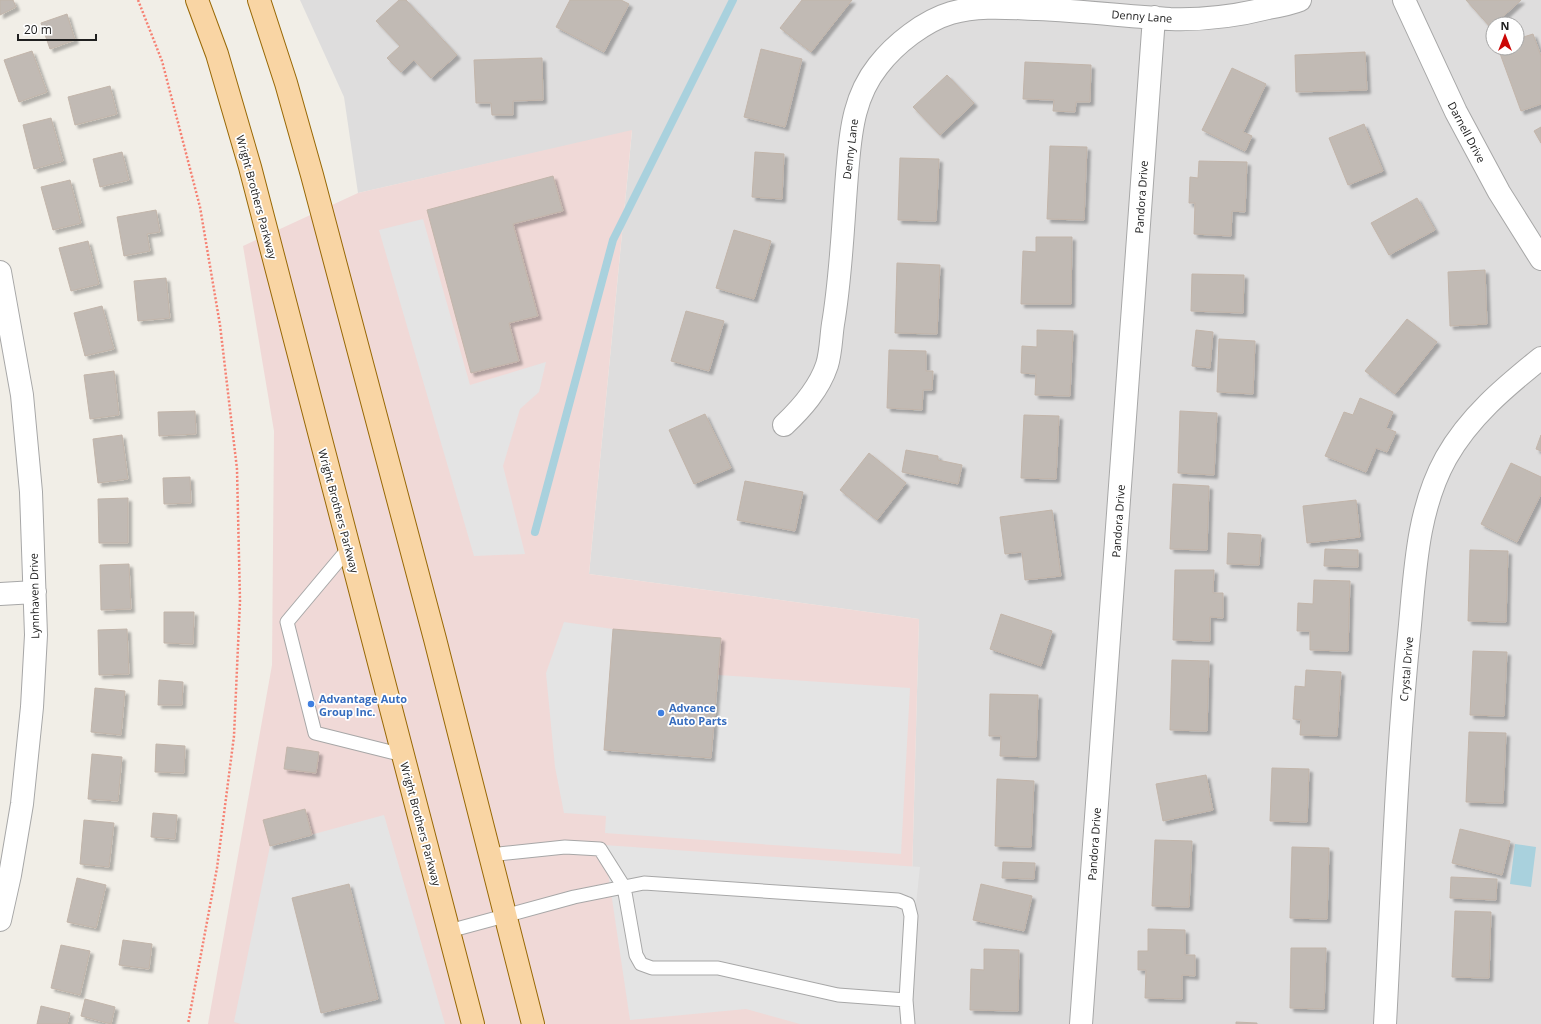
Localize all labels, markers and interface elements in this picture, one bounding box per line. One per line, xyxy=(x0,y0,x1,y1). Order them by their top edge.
street label: Denny Lane xyxy=(1111,6,1173,26)
scale bar xyxy=(18,16,96,42)
north arrow xyxy=(1485,16,1525,56)
text: N xyxy=(1501,18,1509,33)
text: 20 m xyxy=(24,21,52,38)
street label: Darnell Drive xyxy=(1445,99,1489,165)
street label: Denny Lane xyxy=(839,118,861,180)
street label: Wright Brothers Parkway xyxy=(233,133,281,261)
street label: Pandora Drive xyxy=(1131,160,1151,234)
street label: Wright Brothers Parkway xyxy=(315,447,363,575)
street label: Pandora Drive xyxy=(1108,484,1128,558)
street label: Lynnhaven Drive xyxy=(26,553,42,639)
street label: Crystal Drive xyxy=(1396,636,1416,702)
place label: Advantage Auto Group Inc. xyxy=(319,691,407,719)
marker: Advantage Auto Group Inc. xyxy=(306,699,316,709)
place label: Advance Auto Parts xyxy=(669,700,728,728)
marker: Advance Auto Parts xyxy=(656,708,666,718)
street label: Wright Brothers Parkway xyxy=(397,760,445,888)
street label: Pandora Drive xyxy=(1084,807,1104,881)

